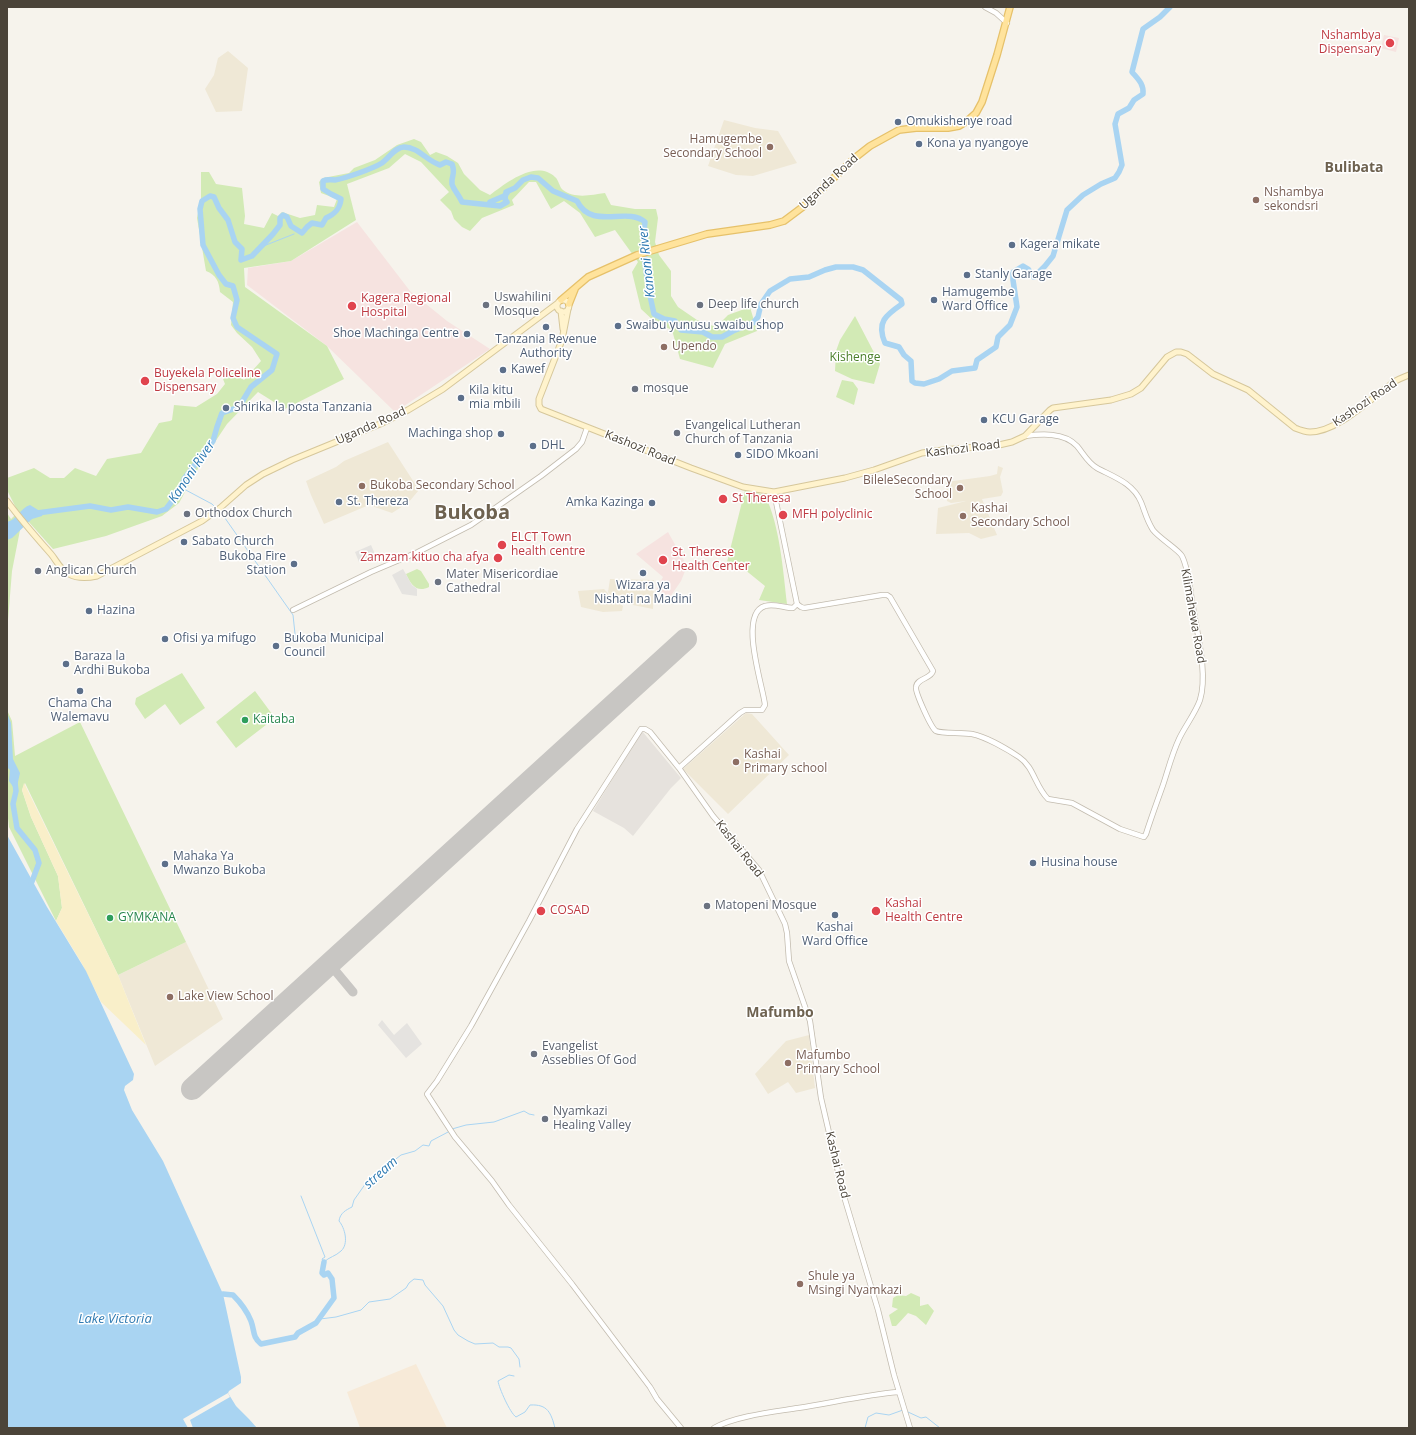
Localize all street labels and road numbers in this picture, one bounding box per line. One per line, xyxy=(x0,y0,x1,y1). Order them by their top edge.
street label: Uganda Road xyxy=(797,151,861,213)
street label: Kashozi Road xyxy=(1330,376,1400,430)
street label: Uganda Road xyxy=(334,404,408,448)
street label: Kashozi Road xyxy=(603,427,677,469)
street label: Kashozi Road xyxy=(925,437,1001,461)
street label: Kilimahewa Road xyxy=(1178,567,1208,665)
street label: Kashai Road xyxy=(712,818,766,880)
street label: Kashai Road xyxy=(822,1130,852,1200)

